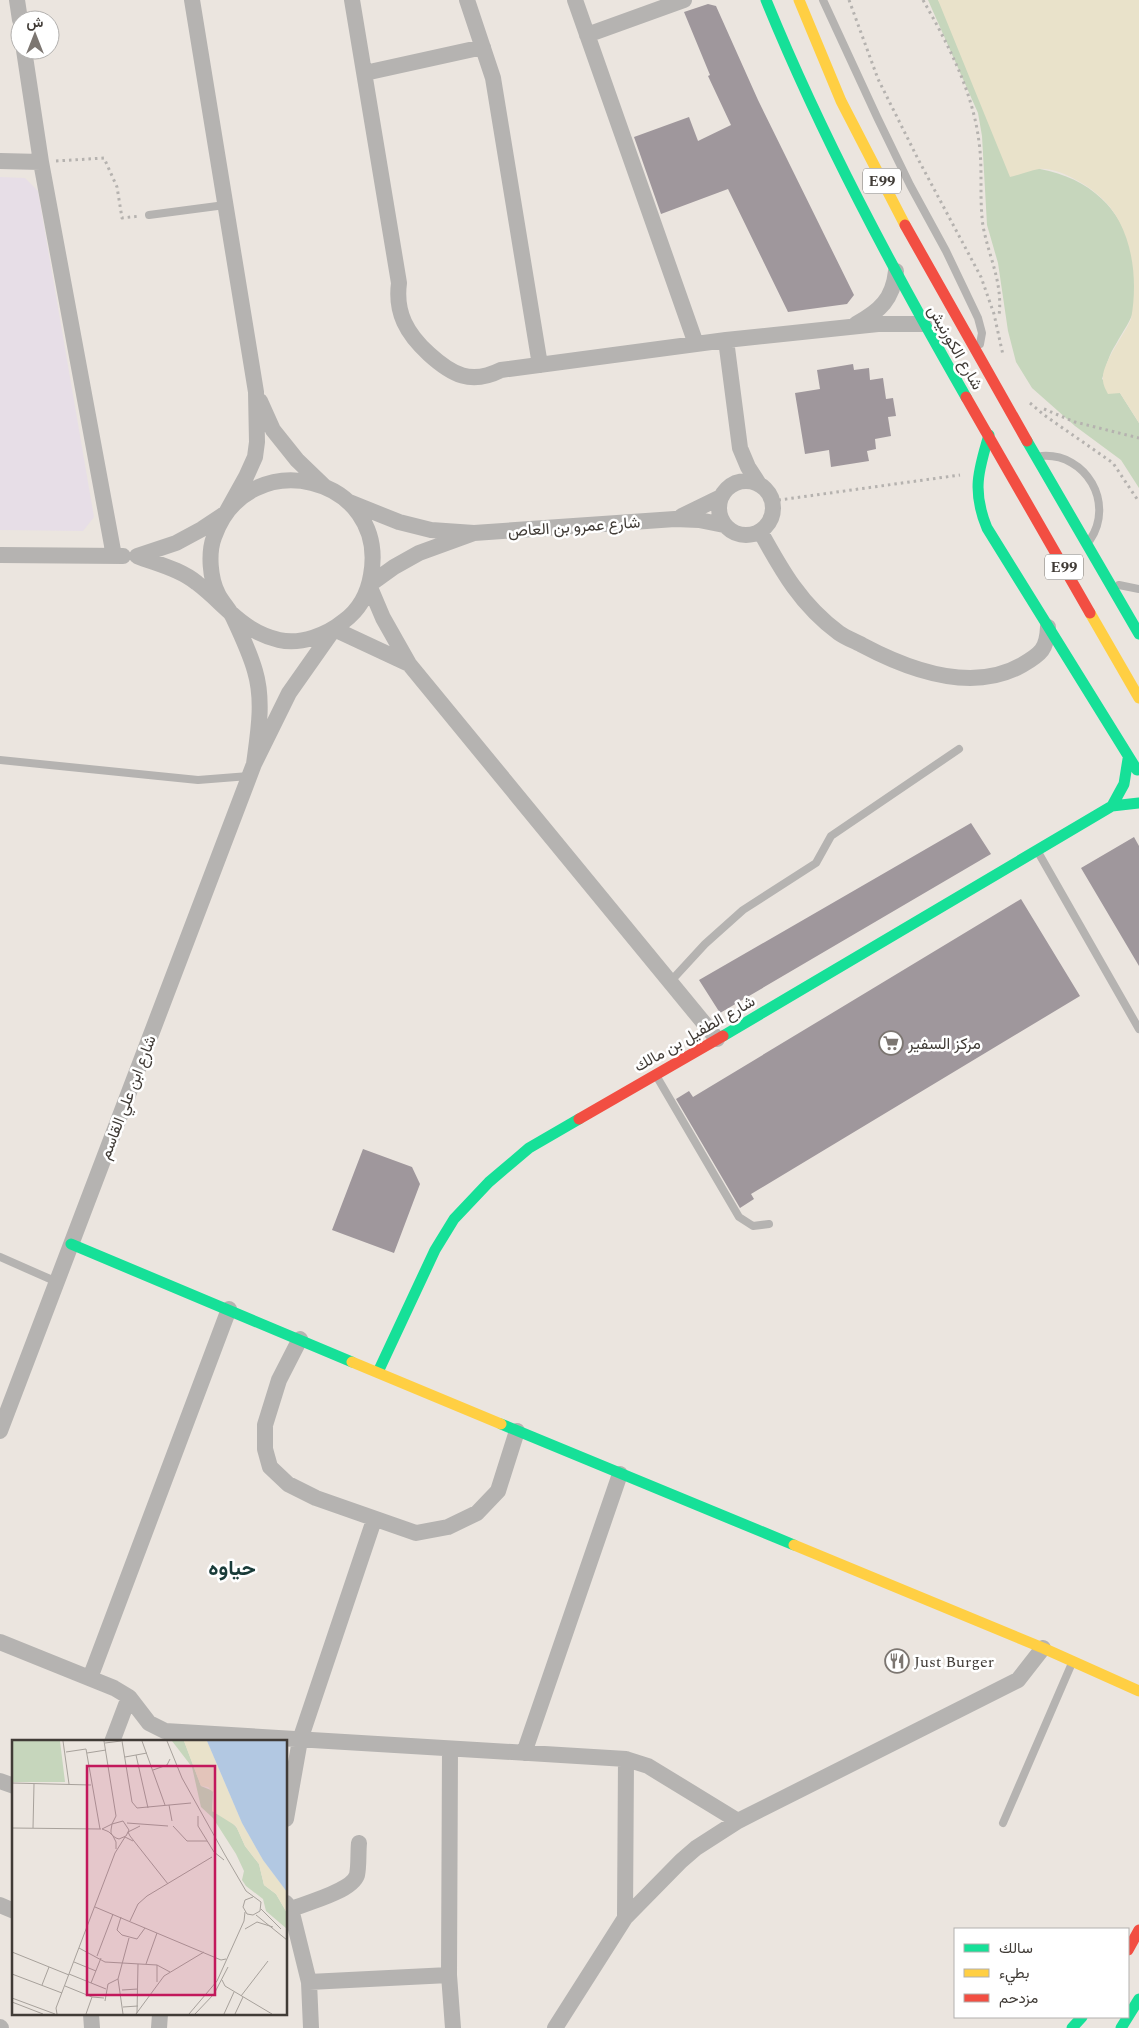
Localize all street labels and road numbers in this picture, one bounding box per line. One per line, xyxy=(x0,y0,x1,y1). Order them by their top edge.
road number: E99 xyxy=(863,168,901,194)
street label: شارع الكورنيش xyxy=(921,301,989,394)
street label: شارع عمرو بن العاص xyxy=(507,510,641,544)
road number: E99 xyxy=(1045,554,1083,580)
street label: شارع الطفيل بن مالك xyxy=(629,989,760,1078)
street label: شارع ابن علي القاسم xyxy=(93,1032,164,1163)

